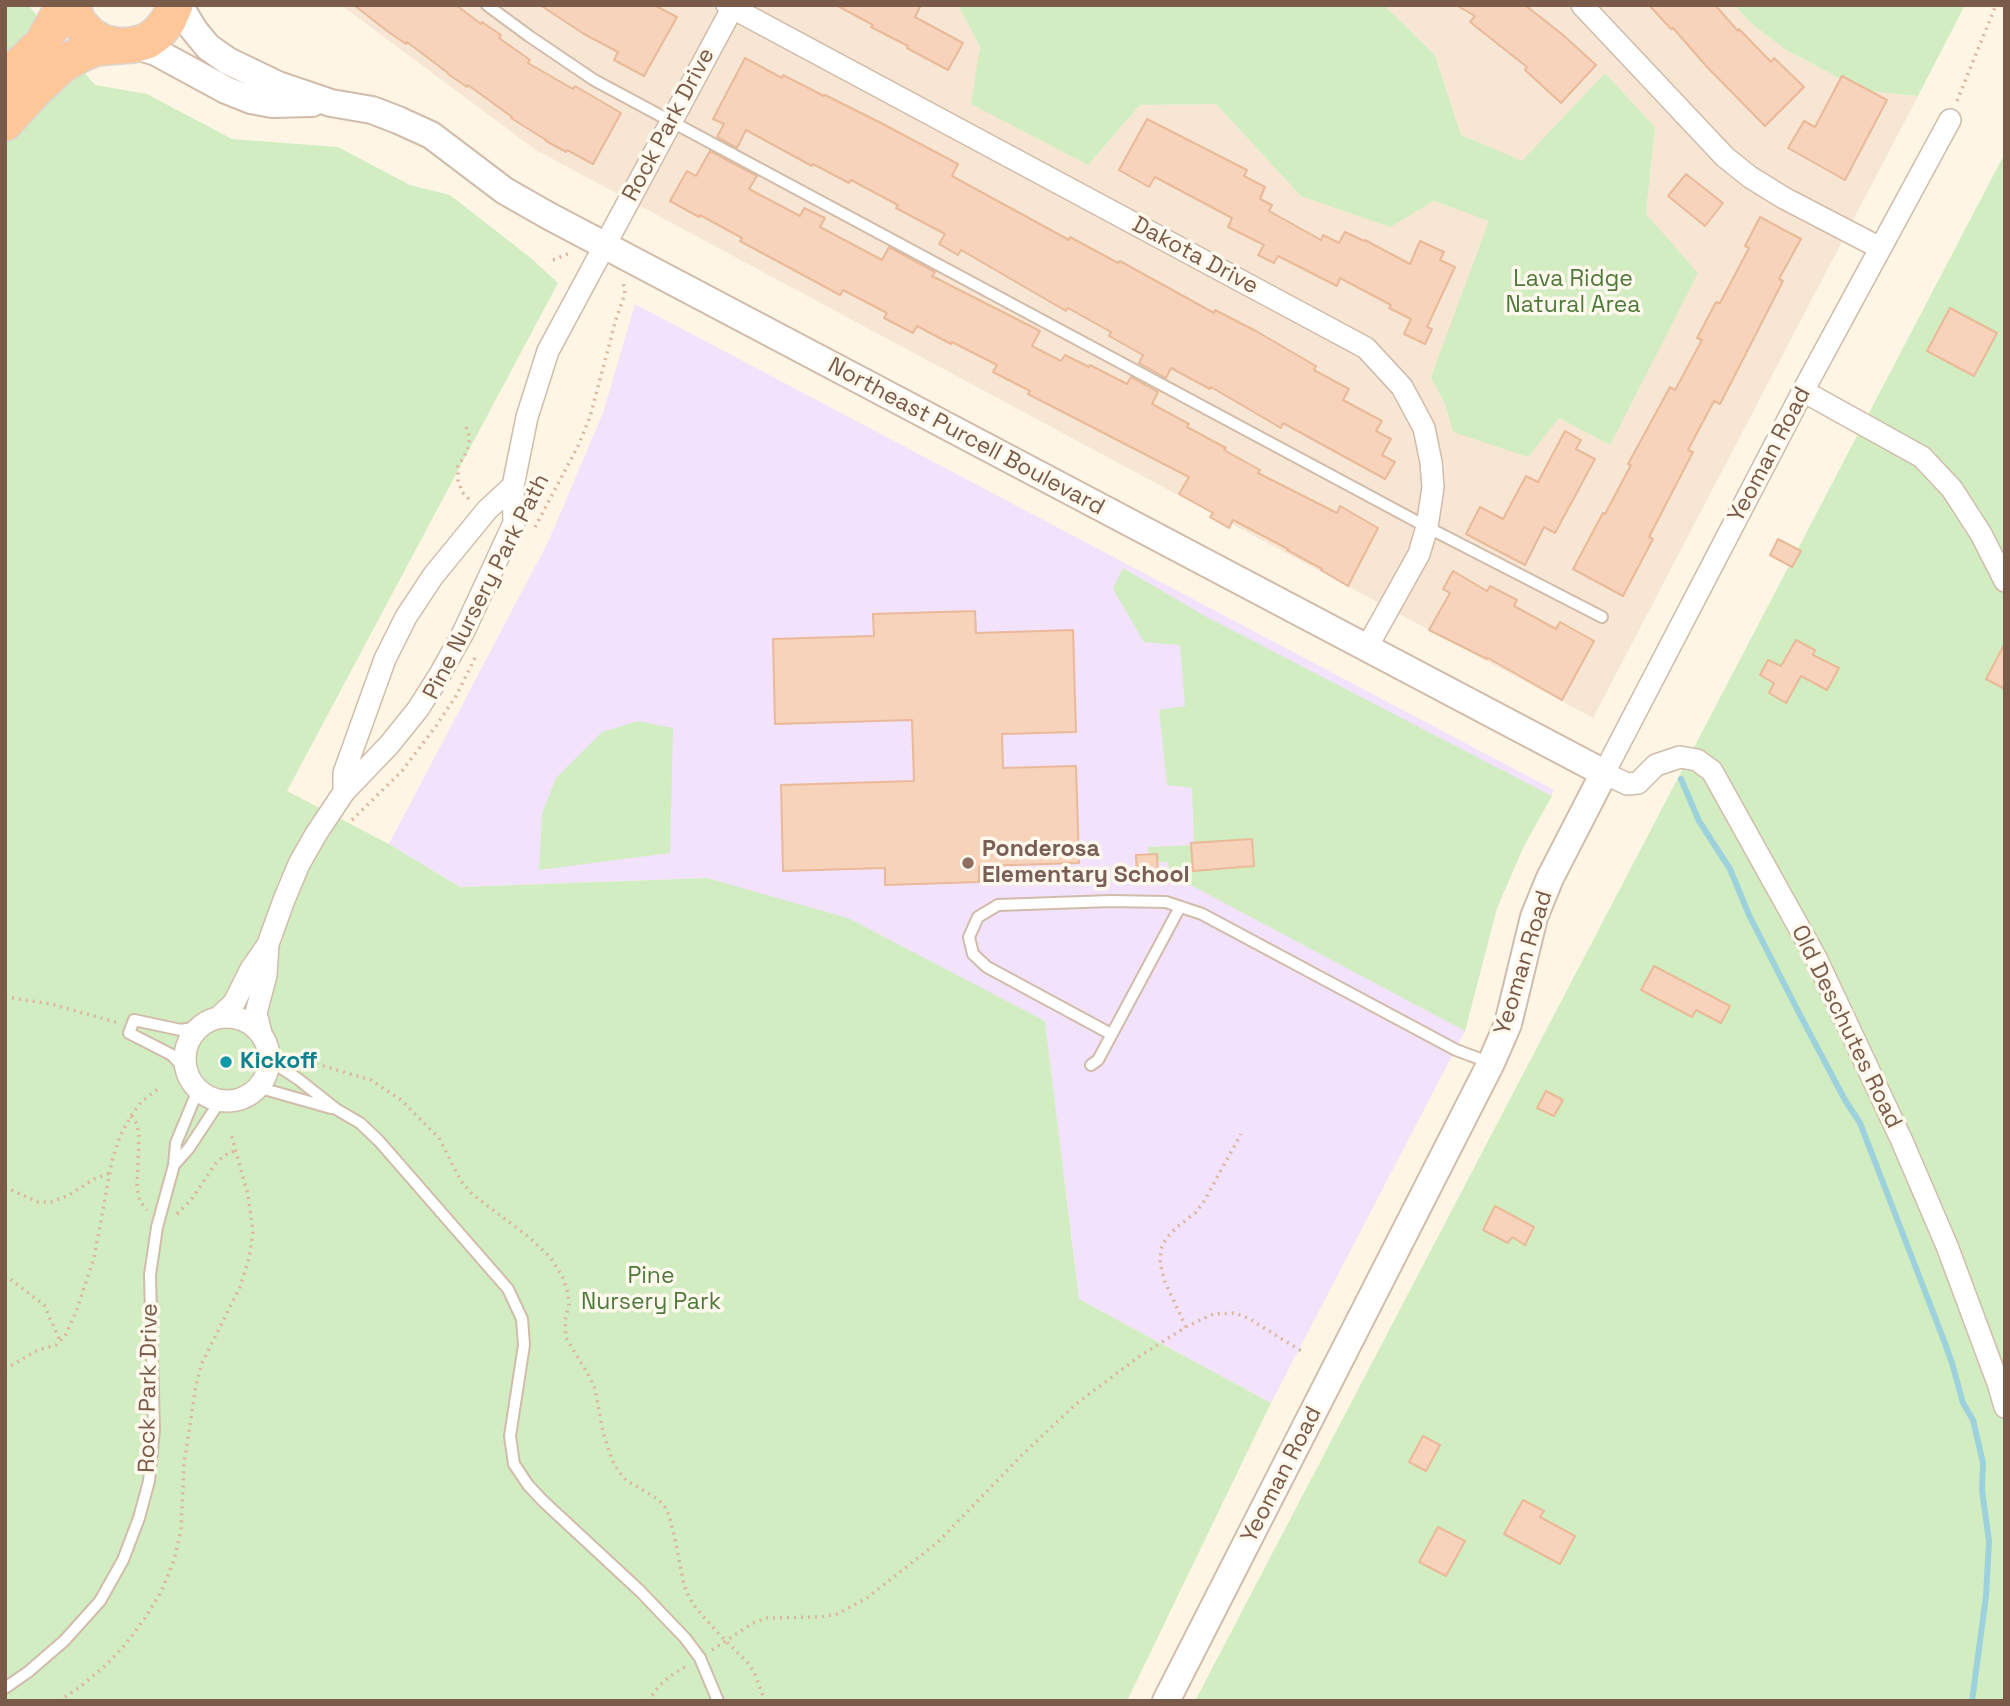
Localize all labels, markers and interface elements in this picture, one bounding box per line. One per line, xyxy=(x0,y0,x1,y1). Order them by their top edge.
street label: Rock Park Drive xyxy=(617,44,721,206)
street label: Dakota Drive xyxy=(1127,211,1263,301)
park label: Lava Ridge Natural Area xyxy=(1505,266,1641,320)
street label: Northeast Purcell Boulevard xyxy=(823,352,1109,522)
street label: Yeoman Road xyxy=(1723,383,1817,527)
street label: Pine Nursery Park Path xyxy=(418,469,556,705)
place label: Ponderosa Elementary School xyxy=(982,836,1190,890)
marker: Ponderosa Elementary School xyxy=(960,855,976,871)
street label: Yeoman Road xyxy=(1489,888,1559,1038)
street label: Old Deschutes Road xyxy=(1785,921,1907,1133)
place label: Kickoff xyxy=(240,1048,318,1076)
marker: Kickoff xyxy=(218,1054,234,1070)
park label: Pine Nursery Park xyxy=(581,1263,721,1317)
street label: Rock Park Drive xyxy=(134,1303,164,1473)
street label: Yeoman Road xyxy=(1236,1402,1328,1548)

